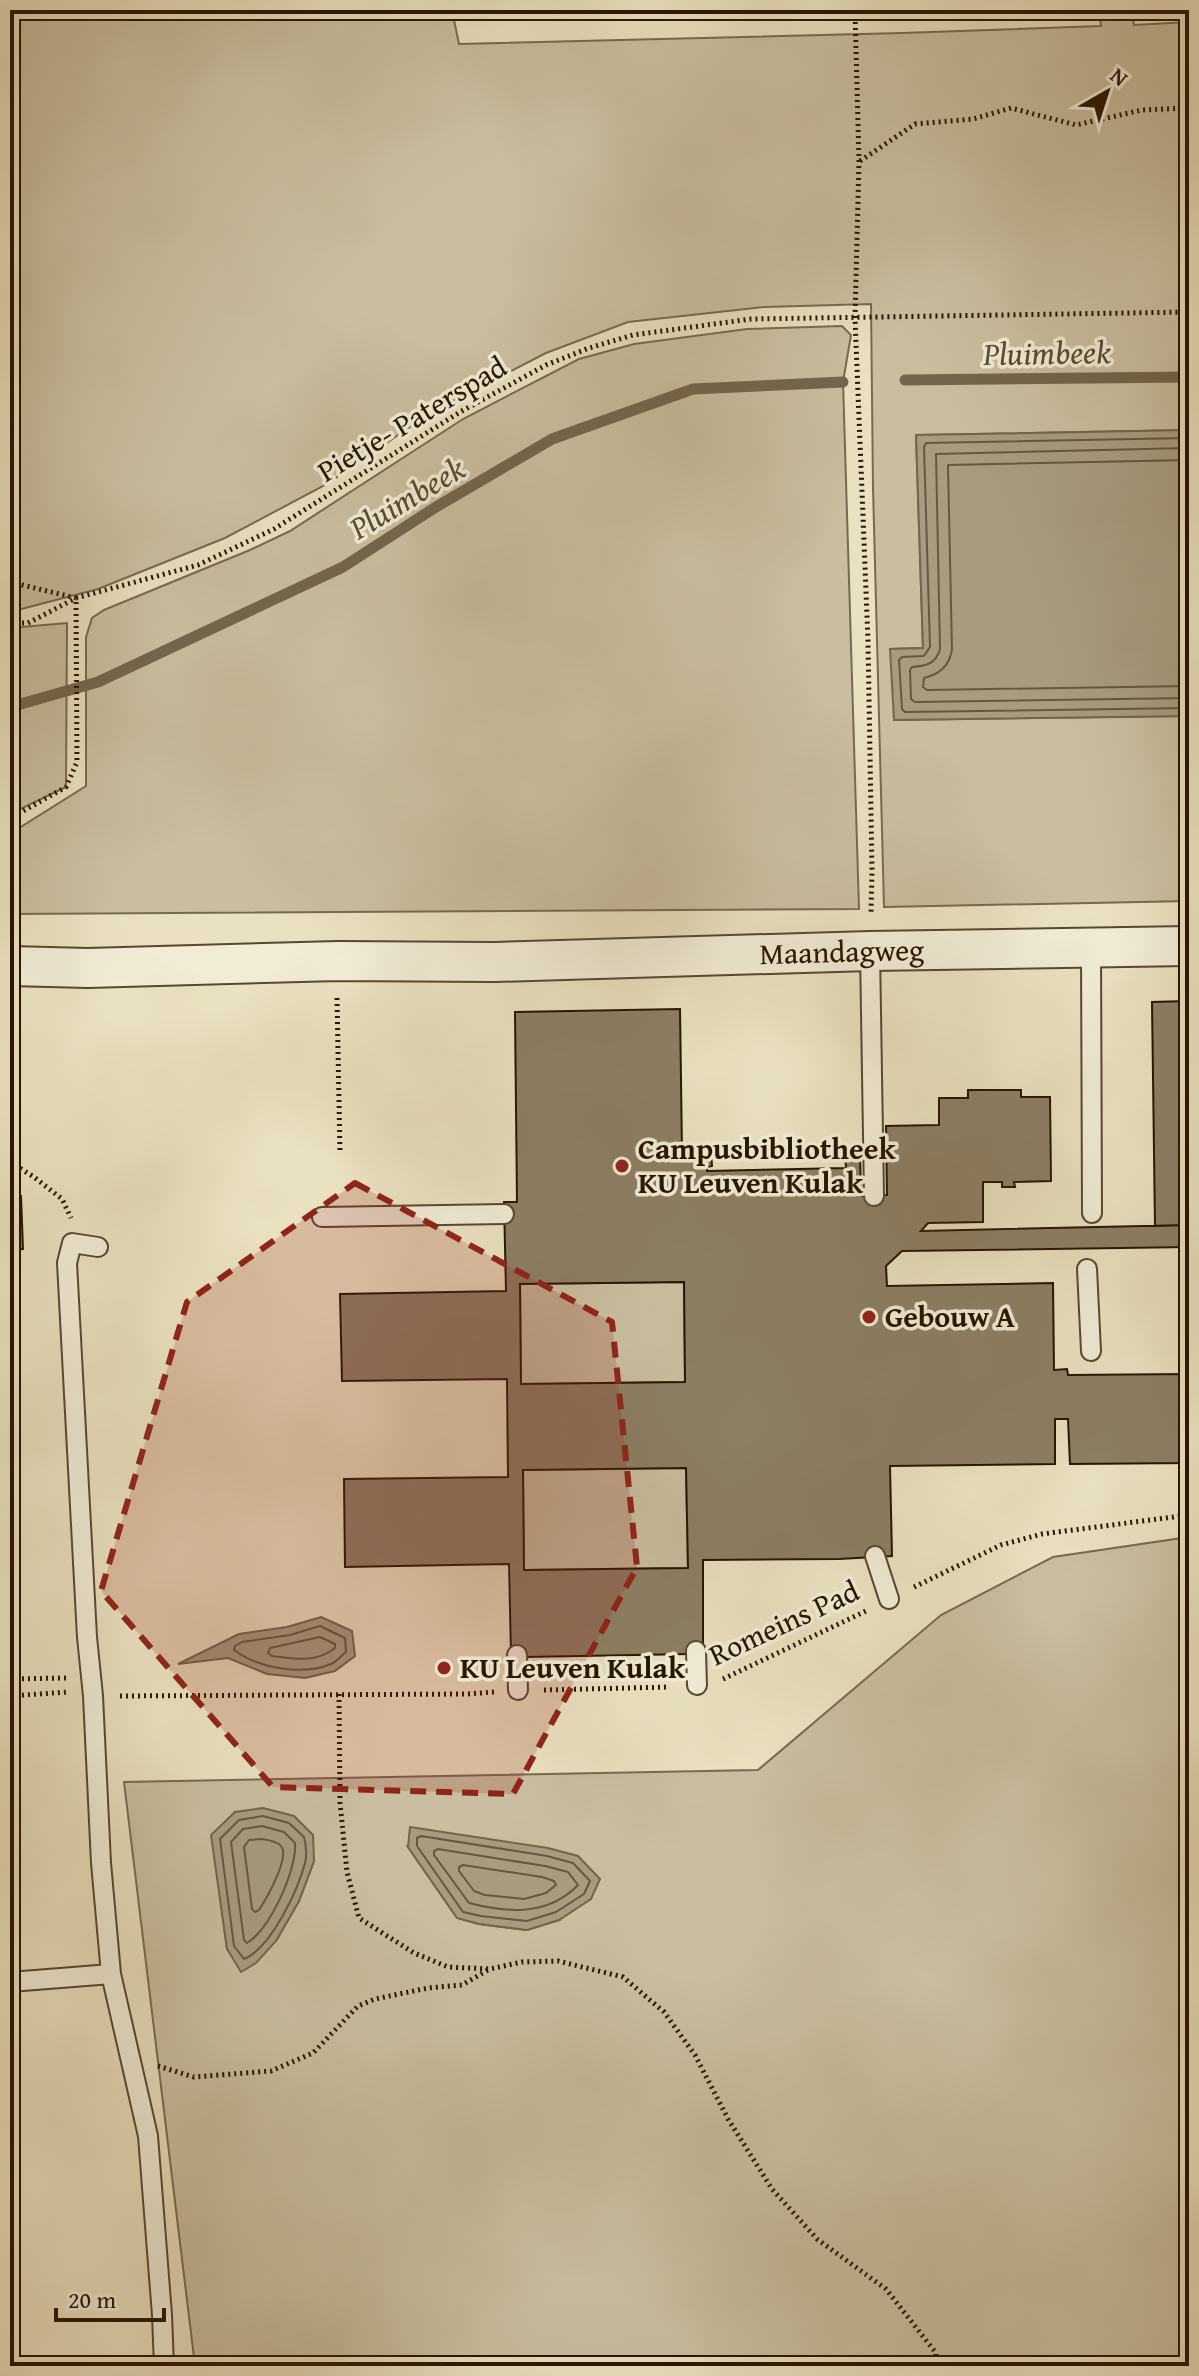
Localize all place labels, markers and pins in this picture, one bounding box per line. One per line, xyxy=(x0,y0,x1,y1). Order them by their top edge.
place label: Campusbibliotheek KU Leuven Kulak xyxy=(638,1126,896,1204)
marker: Campusbibliotheek KU Leuven Kulak xyxy=(613,1157,631,1175)
place label: Gebouw A xyxy=(885,1294,1015,1338)
marker: Gebouw A xyxy=(860,1308,878,1326)
place label: KU Leuven Kulak xyxy=(460,1645,686,1689)
marker: KU Leuven Kulak xyxy=(435,1659,453,1677)

